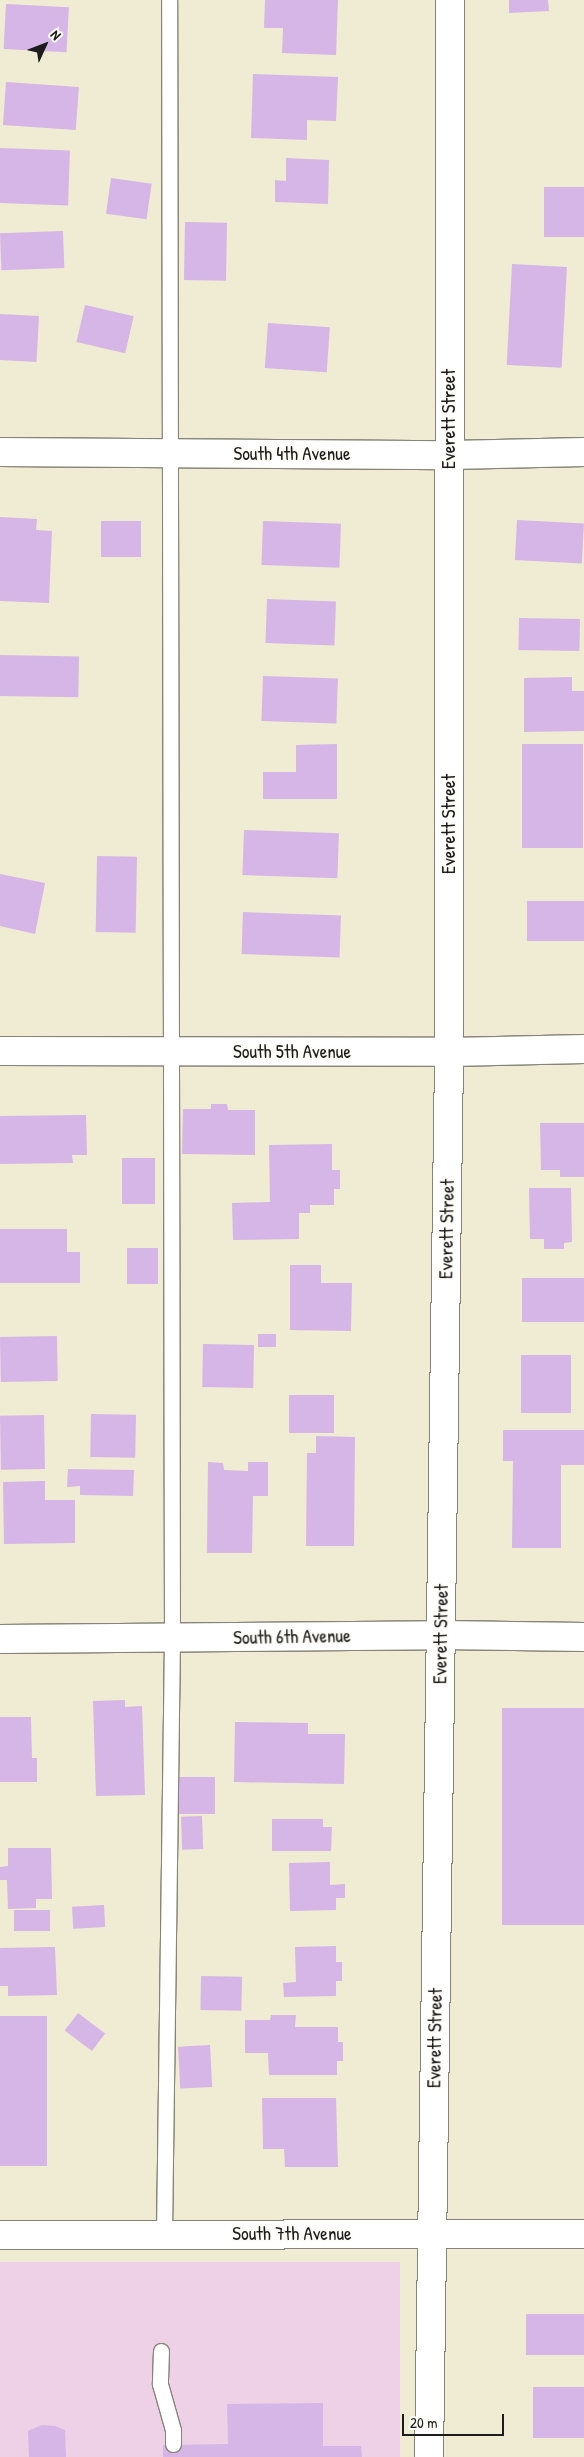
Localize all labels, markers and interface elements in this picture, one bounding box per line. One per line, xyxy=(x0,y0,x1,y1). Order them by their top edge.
north arrow xyxy=(20,20,70,70)
text: N xyxy=(47,25,66,44)
street label: Everett Street xyxy=(438,369,460,469)
street label: South 4th Avenue xyxy=(233,443,351,465)
street label: Everett Street xyxy=(438,774,460,874)
street label: South 5th Avenue xyxy=(233,1041,351,1063)
street label: Everett Street xyxy=(435,1179,459,1279)
street label: Everett Street xyxy=(429,1584,453,1684)
street label: South 6th Avenue xyxy=(233,1625,351,1649)
street label: Everett Street xyxy=(423,1988,447,2088)
street label: South 7th Avenue xyxy=(232,2223,352,2245)
scale bar xyxy=(404,2404,506,2436)
text: 20 m xyxy=(410,2412,437,2433)

